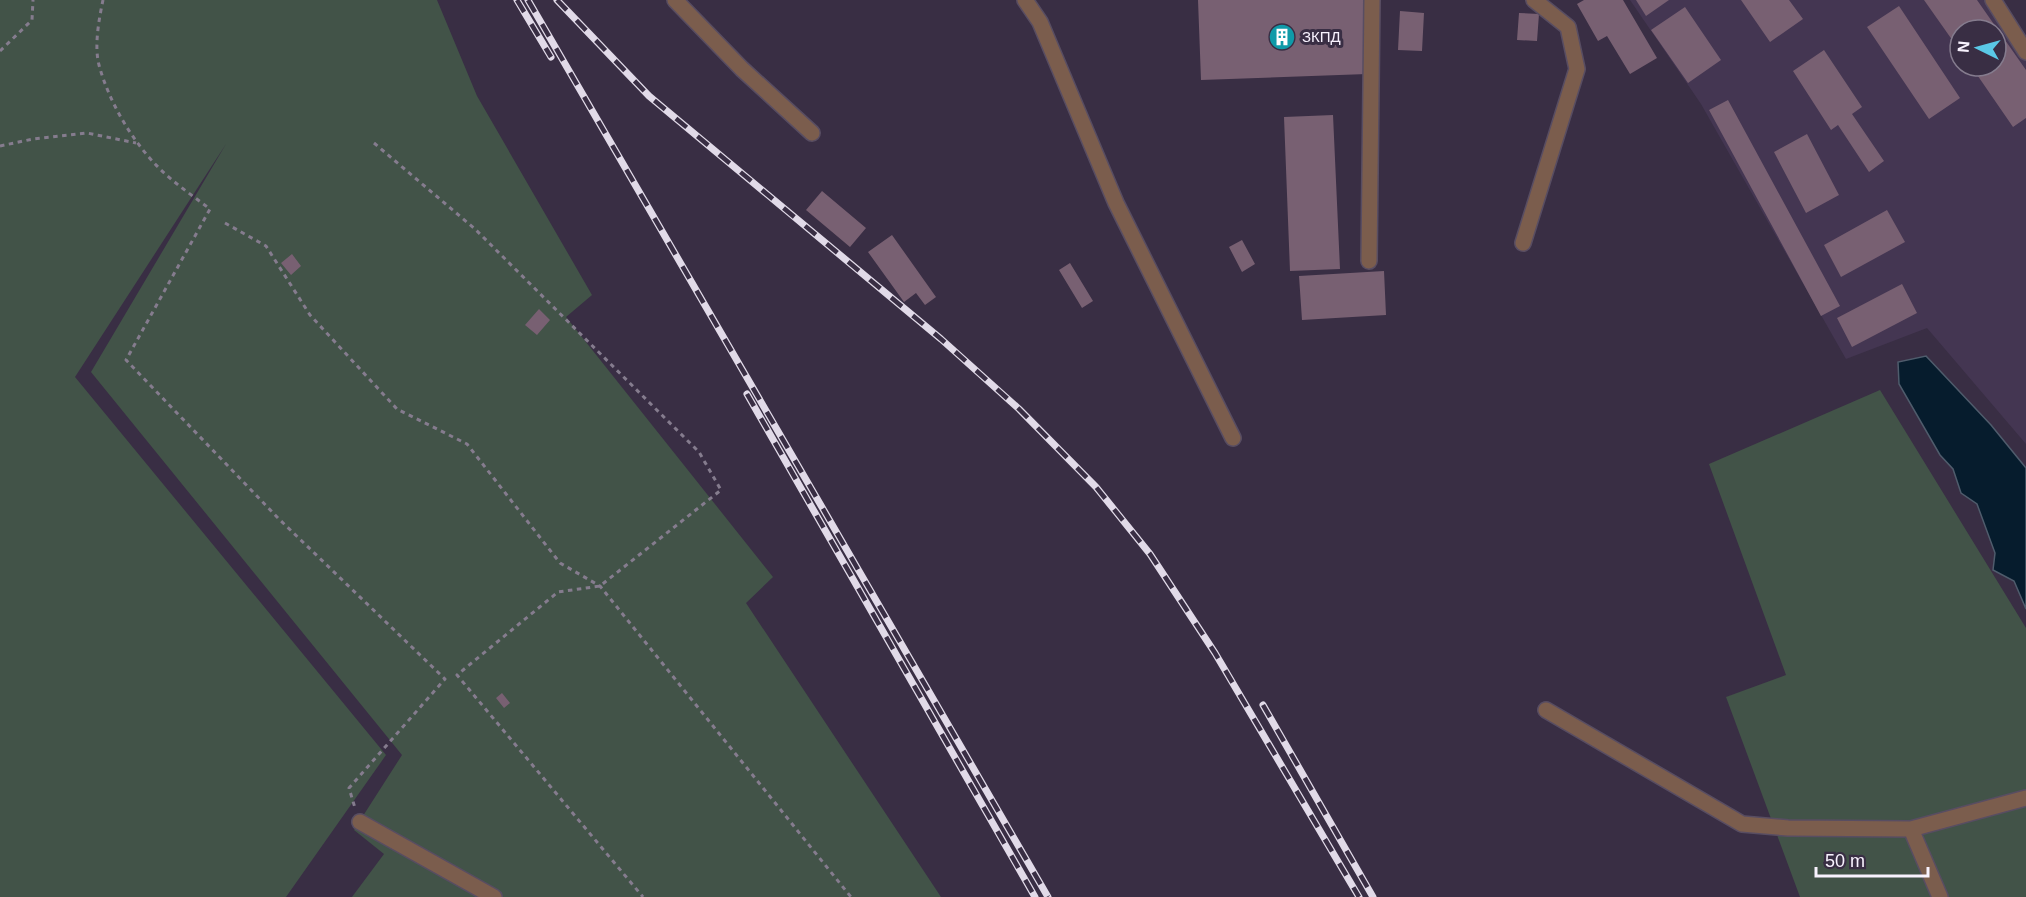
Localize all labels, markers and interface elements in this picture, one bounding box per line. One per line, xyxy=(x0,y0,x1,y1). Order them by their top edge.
north arrow xyxy=(1948,18,2008,78)
building icon: ЗКПД xyxy=(1267,22,1297,52)
place label: ЗКПД xyxy=(1302,28,1341,45)
text: N xyxy=(1955,40,1973,53)
scale bar xyxy=(1816,840,1928,878)
text: 50 m xyxy=(1825,851,1865,871)

